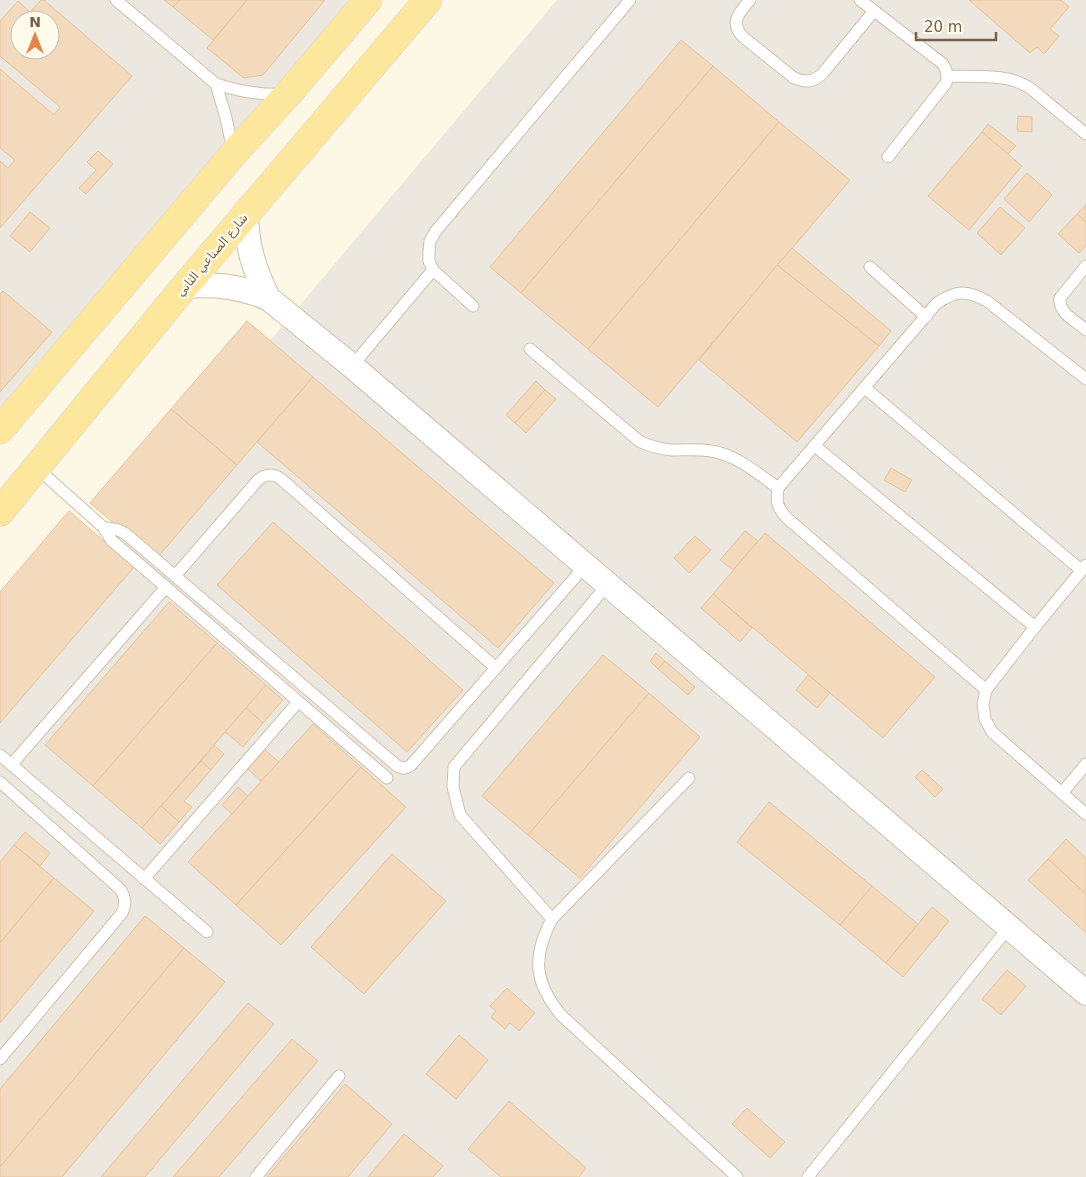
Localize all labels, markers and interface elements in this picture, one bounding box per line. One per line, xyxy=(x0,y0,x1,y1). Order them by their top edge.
north arrow xyxy=(10,10,60,60)
scale bar xyxy=(916,10,996,42)
text: N xyxy=(29,14,41,30)
text: 20 m xyxy=(924,18,962,36)
street label: شارع الصناعي الثاني xyxy=(173,211,251,300)

